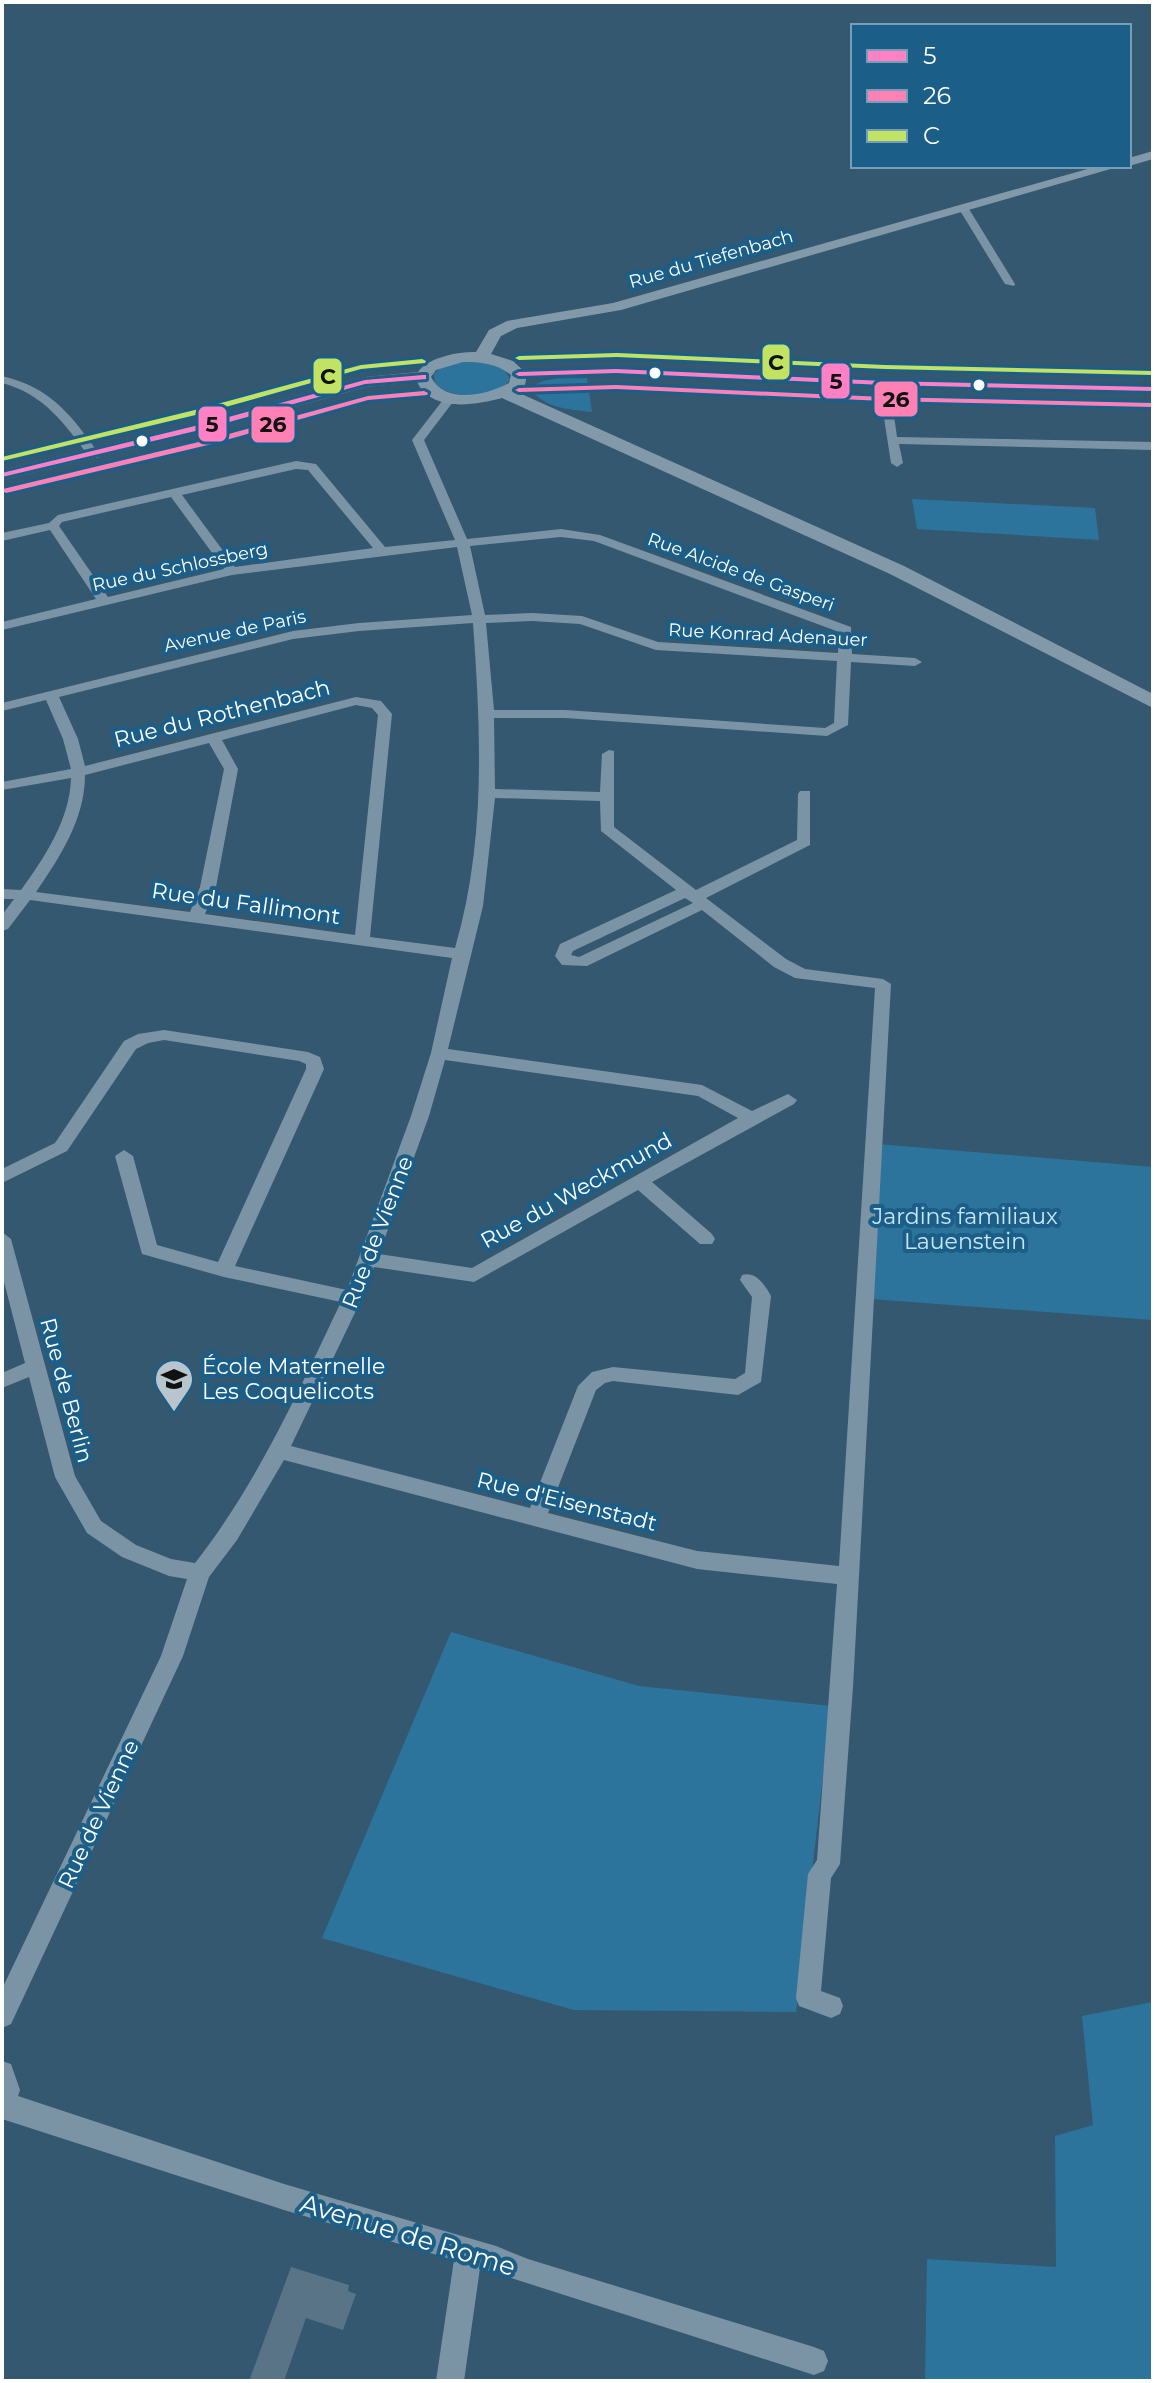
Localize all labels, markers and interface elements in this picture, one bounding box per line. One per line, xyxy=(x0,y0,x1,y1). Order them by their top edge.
legend xyxy=(851,24,1131,168)
text: 5 xyxy=(923,41,937,70)
text: 26 xyxy=(923,81,951,110)
text: C xyxy=(923,121,940,150)
street label: Rue du Tiefenbach xyxy=(626,225,796,293)
line badge: C xyxy=(761,343,791,381)
text: C xyxy=(768,349,784,376)
line badge: C xyxy=(312,357,343,395)
line badge: 5 xyxy=(820,362,851,400)
text: C xyxy=(320,363,336,390)
unlabelled marker xyxy=(647,365,663,381)
text: 5 xyxy=(829,368,843,395)
unlabelled marker xyxy=(971,377,987,393)
line badge: 26 xyxy=(873,380,919,418)
text: 26 xyxy=(883,386,910,413)
line badge: 5 xyxy=(197,405,228,443)
line badge: 26 xyxy=(250,405,296,444)
text: 5 xyxy=(205,411,219,438)
text: 26 xyxy=(260,411,287,438)
unlabelled marker xyxy=(134,433,150,449)
street label: Rue Alcide de Gasperi xyxy=(645,528,837,616)
street label: Rue du Schlossberg xyxy=(90,538,270,596)
street label: Avenue de Paris xyxy=(162,605,308,657)
street label: Rue Konrad Adenauer xyxy=(668,619,868,651)
street label: Rue du Rothenbach xyxy=(111,674,333,753)
street label: Rue du Fallimont xyxy=(150,877,342,930)
street label: Rue du Weckmund xyxy=(476,1127,677,1254)
street label: Rue de Vienne xyxy=(336,1152,419,1312)
park label: Jardins familiaux Lauenstein xyxy=(871,1203,1058,1255)
street label: Rue de Berlin xyxy=(34,1315,99,1466)
place label: École Maternelle Les Coquelicots xyxy=(202,1353,385,1405)
school or university icon: École Maternelle Les Coquelicots xyxy=(153,1358,195,1413)
street label: Rue d'Eisenstadt xyxy=(474,1466,660,1537)
street label: Rue de Vienne xyxy=(52,1736,145,1893)
street label: Avenue de Rome xyxy=(296,2187,520,2283)

